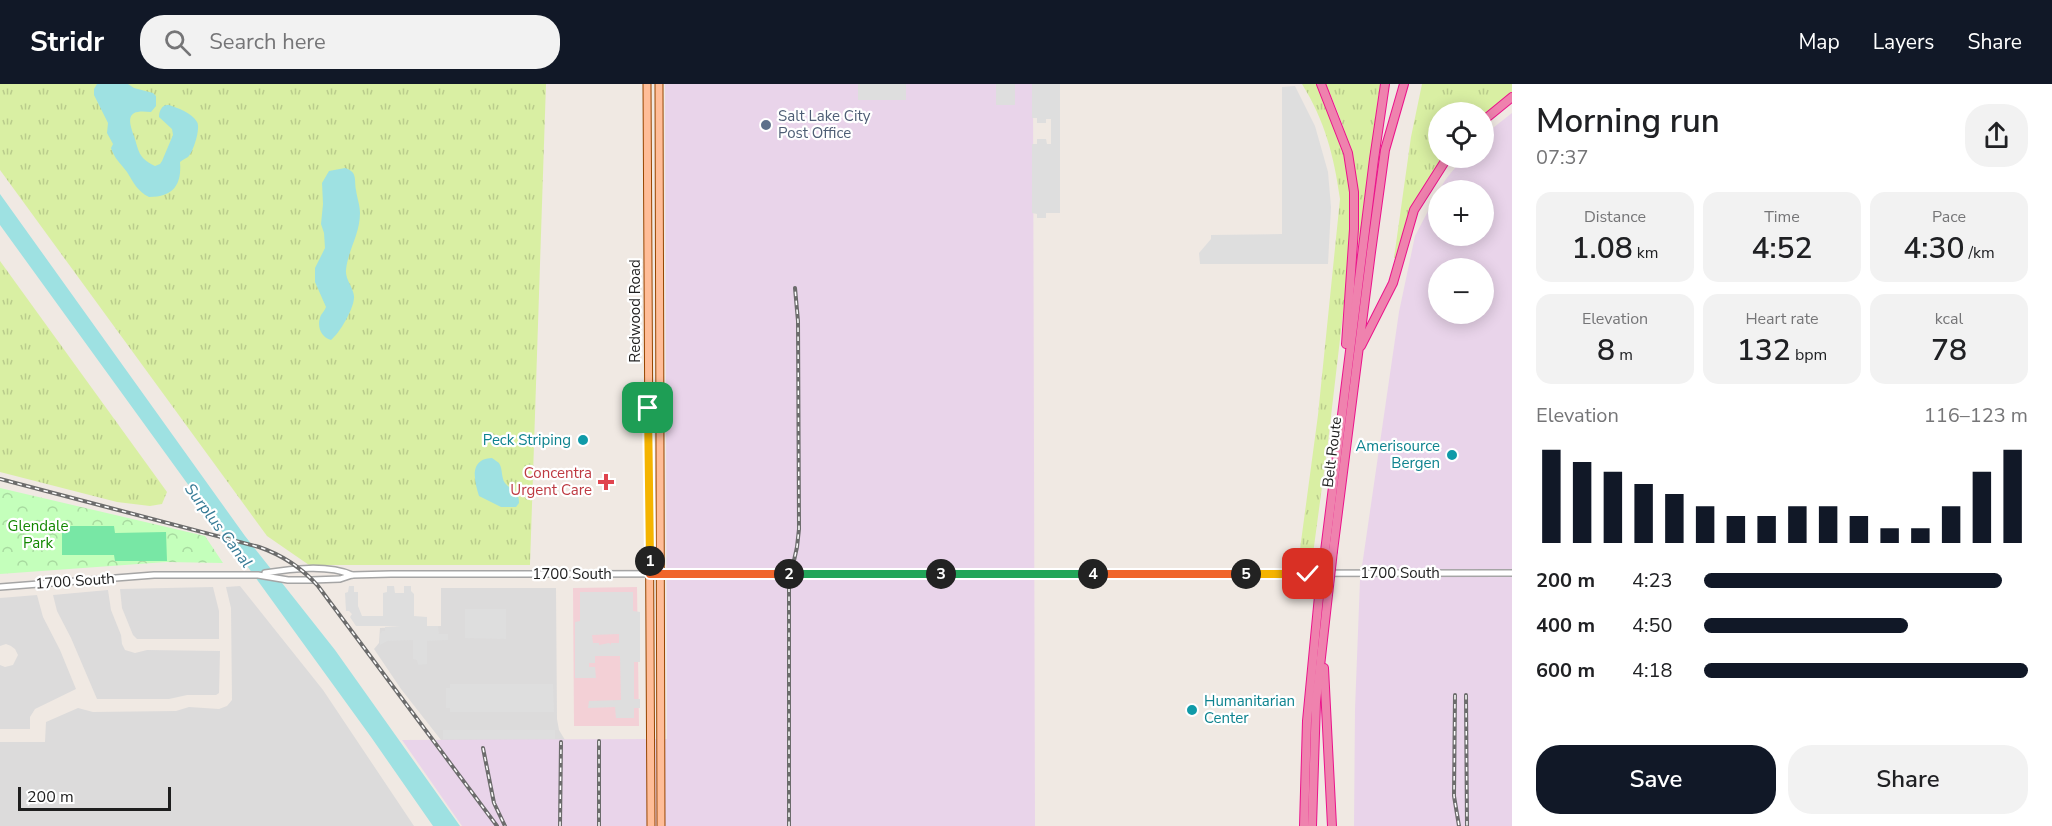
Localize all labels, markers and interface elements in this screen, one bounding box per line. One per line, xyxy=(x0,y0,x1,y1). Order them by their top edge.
search box xyxy=(140,15,560,69)
text: Stridr xyxy=(30,23,104,61)
icon: search xyxy=(161,26,194,59)
text: Search here xyxy=(209,27,326,57)
text: Map xyxy=(1798,28,1840,56)
text: Layers xyxy=(1873,28,1934,56)
text: Share xyxy=(1967,28,2022,56)
text: Morning run xyxy=(1536,99,1720,144)
map controls xyxy=(1428,102,1494,324)
button: locate xyxy=(1428,102,1494,168)
button: share xyxy=(1965,104,2028,167)
place label: Salt Lake City Post Office xyxy=(778,106,871,143)
marker: Salt Lake City Post Office xyxy=(759,118,773,132)
text: 07:37 xyxy=(1536,144,1589,171)
button: + xyxy=(1428,180,1494,246)
text: Distance xyxy=(1584,206,1646,228)
text: Time xyxy=(1764,206,1800,228)
text: Pace xyxy=(1932,206,1966,228)
text: 1.08 xyxy=(1572,228,1633,269)
text: 4:52 xyxy=(1751,228,1813,269)
text: 4:30 xyxy=(1903,228,1964,269)
text: km xyxy=(1633,242,1658,264)
text: /km xyxy=(1964,242,1995,264)
button: − xyxy=(1428,258,1494,324)
street label: Redwood Road xyxy=(625,259,645,363)
text: Elevation xyxy=(1582,308,1648,330)
text: Heart rate xyxy=(1745,308,1819,330)
text: kcal xyxy=(1935,308,1963,330)
text: 8 xyxy=(1597,330,1615,371)
text: 132 xyxy=(1737,330,1791,371)
text: 78 xyxy=(1931,330,1967,371)
text: m xyxy=(1615,344,1633,366)
text: bpm xyxy=(1791,344,1827,366)
pin xyxy=(622,382,673,433)
icon: arrive xyxy=(631,391,664,424)
text: Elevation xyxy=(1536,402,1619,429)
text: 116–123 m xyxy=(1924,402,2028,429)
street label: Belt Route xyxy=(1318,415,1346,489)
place label: Peck Striping xyxy=(483,430,571,450)
marker: Peck Striping xyxy=(576,433,590,447)
place label: Amerisource Bergen xyxy=(1355,436,1440,473)
marker: Amerisource Bergen xyxy=(1445,448,1459,462)
place label: Concentra Urgent Care xyxy=(510,463,592,500)
marker: Concentra Urgent Care xyxy=(597,473,615,491)
water label: Surplus Canal xyxy=(179,479,257,573)
park label: Glendale Park xyxy=(8,516,68,553)
pin: 1 xyxy=(635,546,665,576)
pin xyxy=(1282,548,1333,599)
text: 1 xyxy=(645,550,655,572)
icon: check xyxy=(1291,557,1324,590)
pin: 2 xyxy=(774,559,804,589)
pin: 3 xyxy=(926,559,956,589)
pin: 4 xyxy=(1078,559,1108,589)
pin: 5 xyxy=(1231,559,1261,589)
text: 2 xyxy=(784,563,794,585)
text: 3 xyxy=(936,563,946,585)
text: 4 xyxy=(1088,563,1098,585)
text: 5 xyxy=(1241,563,1251,585)
street label: 1700 South xyxy=(1360,563,1440,583)
street label: 1700 South xyxy=(532,564,612,584)
text: 200 m xyxy=(1536,567,1595,594)
text: 4:23 xyxy=(1632,567,1673,594)
street label: 1700 South xyxy=(35,568,115,594)
text: 400 m xyxy=(1536,612,1595,639)
text: 4:50 xyxy=(1632,612,1673,639)
text: 600 m xyxy=(1536,657,1595,684)
text: 4:18 xyxy=(1632,657,1673,684)
place label: Humanitarian Center xyxy=(1204,691,1295,728)
marker: Humanitarian Center xyxy=(1185,703,1199,717)
button: Save xyxy=(1536,745,1776,814)
button: Share xyxy=(1788,745,2028,814)
scale bar xyxy=(18,784,171,812)
text: 200 m xyxy=(27,786,74,808)

